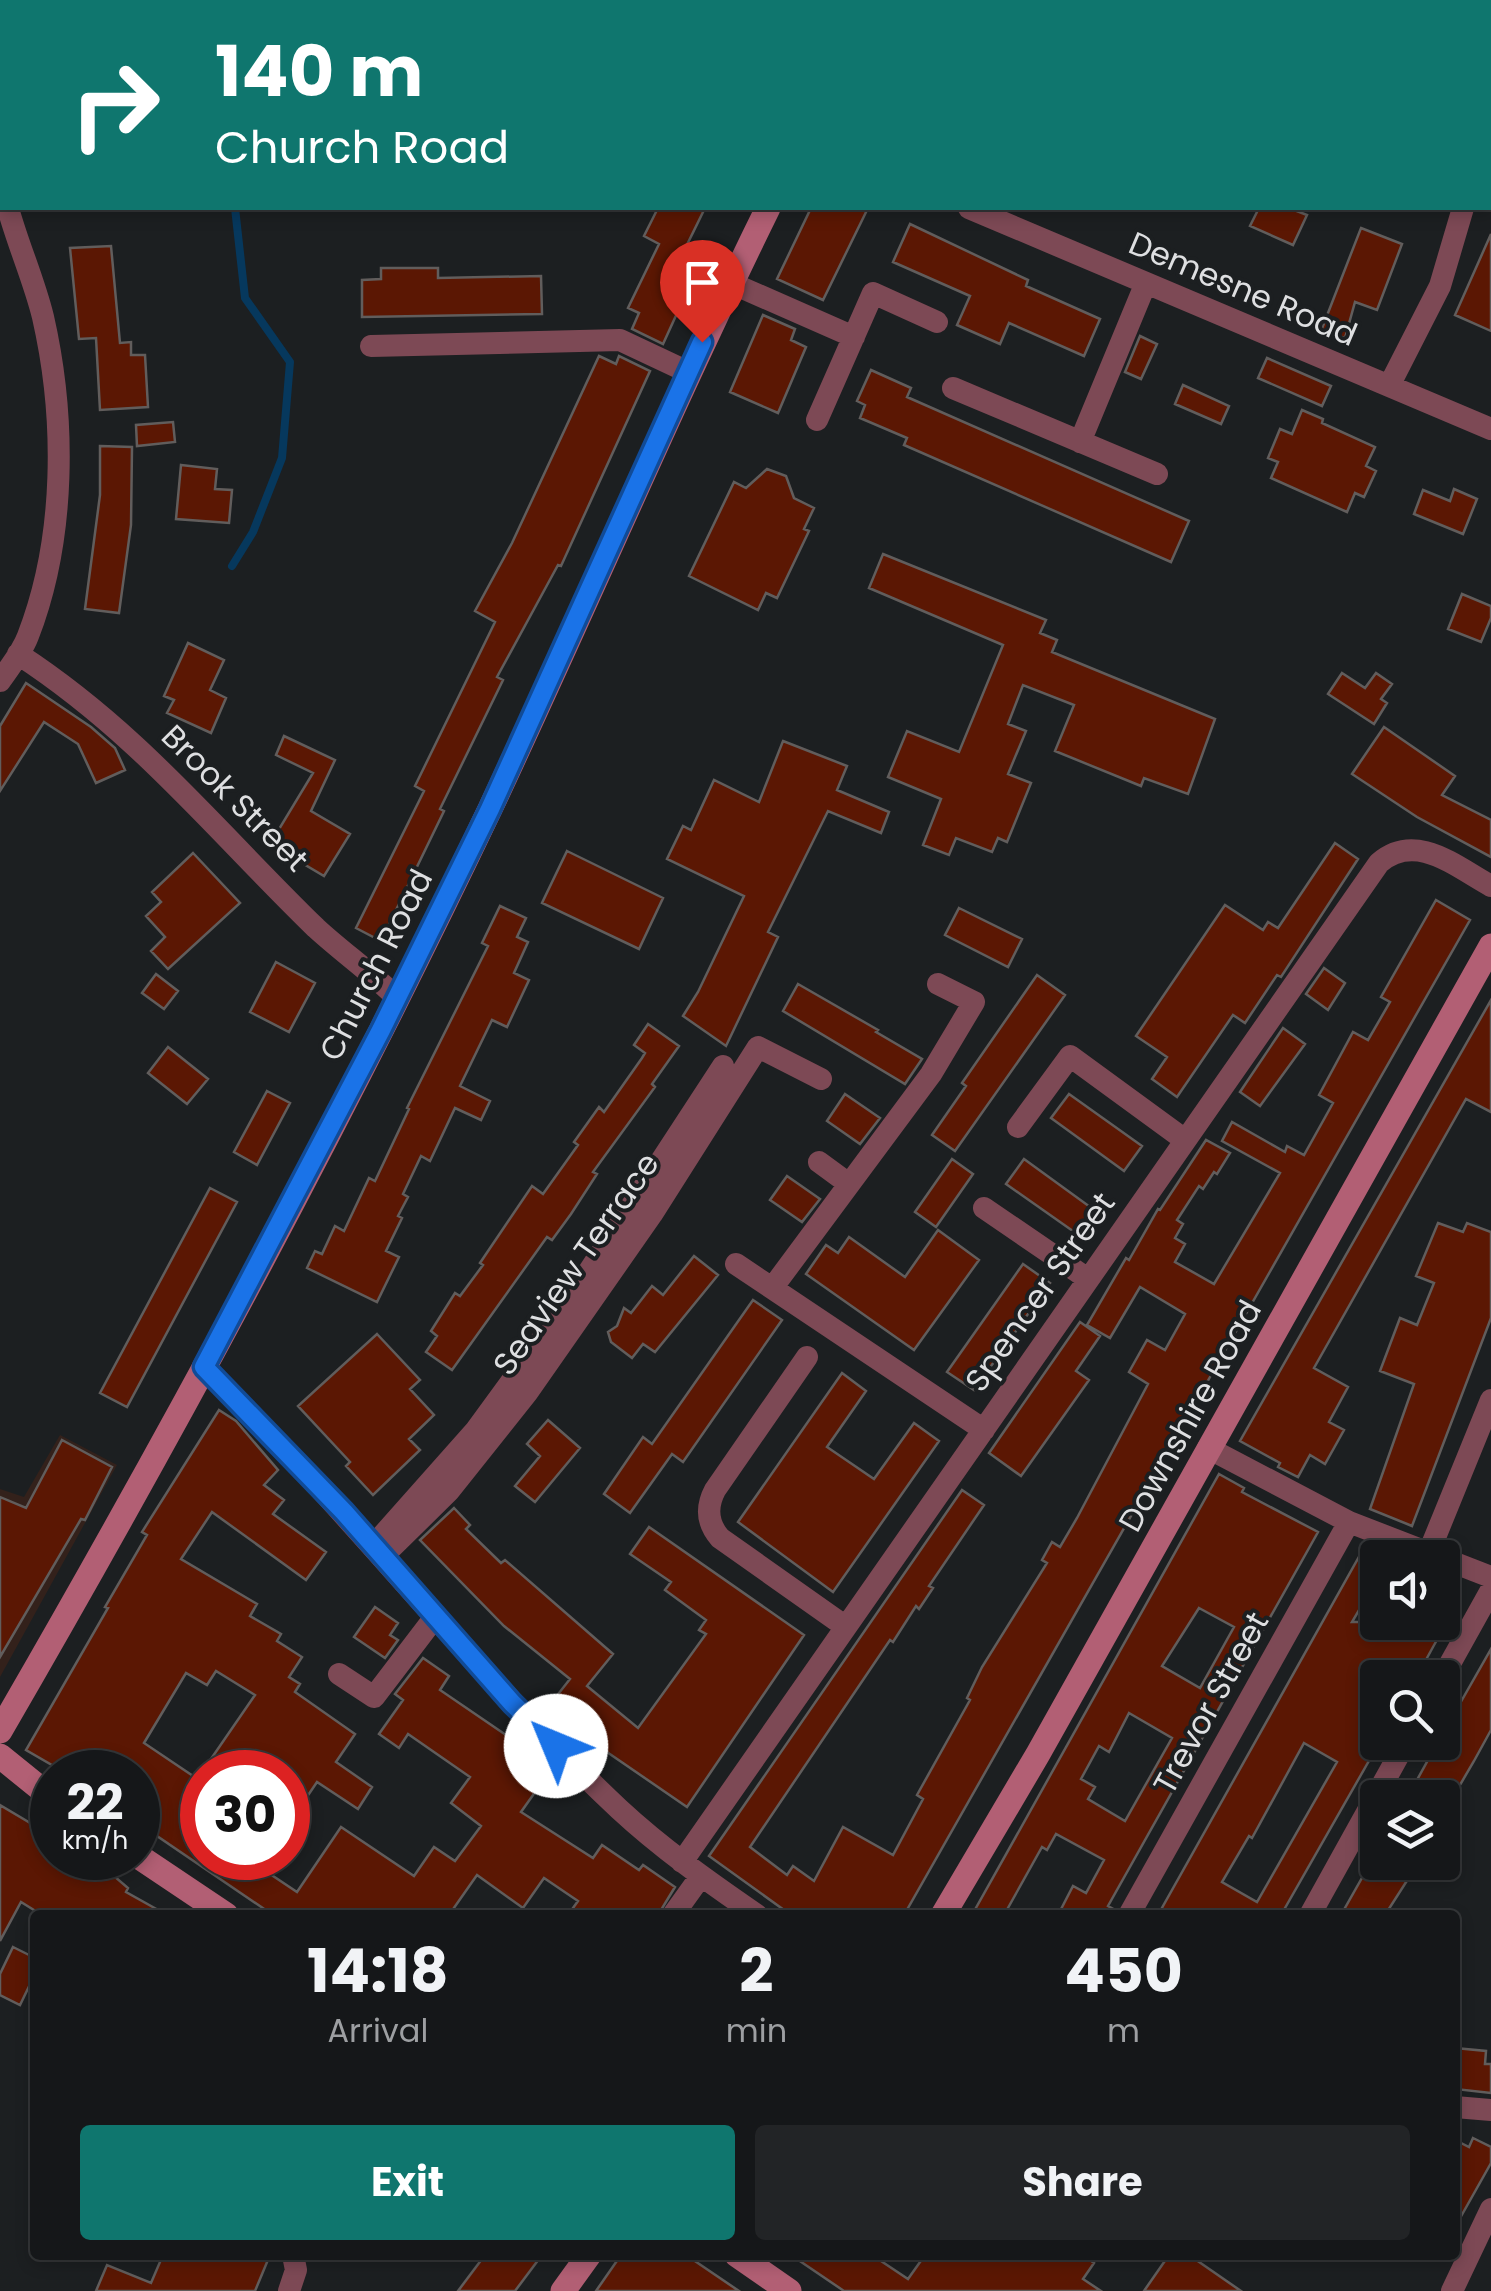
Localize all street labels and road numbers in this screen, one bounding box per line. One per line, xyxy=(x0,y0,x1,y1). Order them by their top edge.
street label: Demesne Road xyxy=(1122,220,1364,357)
street label: Brook Street xyxy=(152,714,319,881)
street label: Church Road xyxy=(308,861,443,1068)
street label: Seaview Terrace xyxy=(482,1143,669,1384)
street label: Spencer Street xyxy=(954,1183,1125,1401)
street label: Downshire Road xyxy=(1107,1292,1272,1540)
street label: Trevor Street xyxy=(1142,1604,1279,1802)

